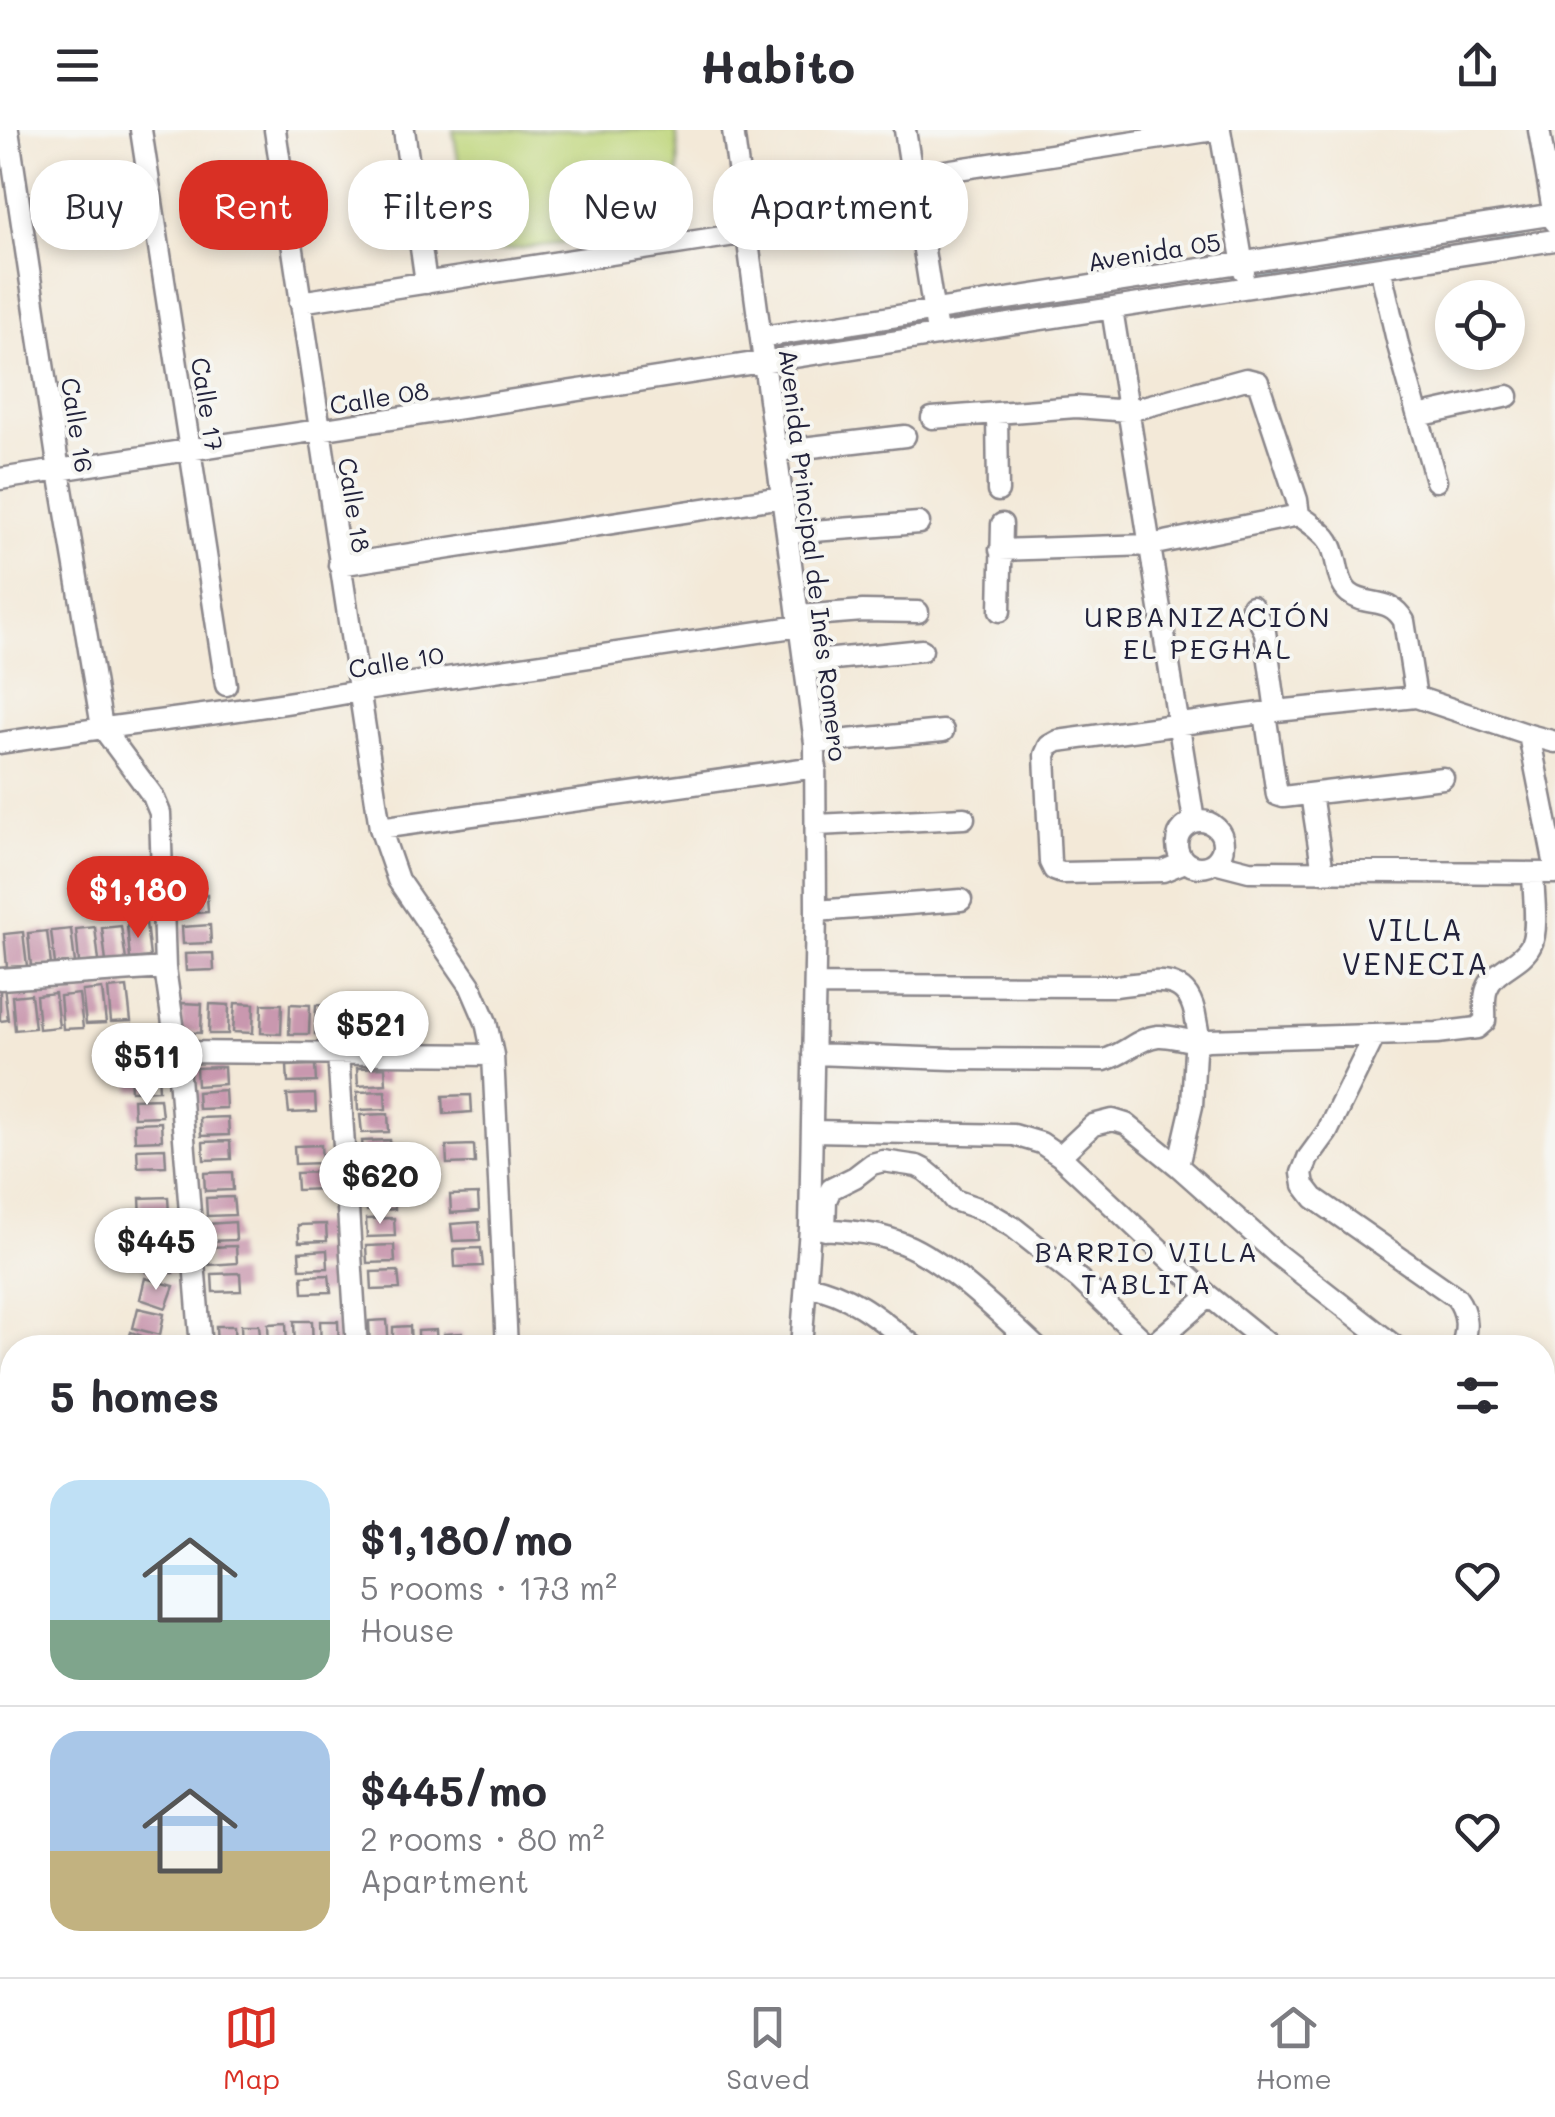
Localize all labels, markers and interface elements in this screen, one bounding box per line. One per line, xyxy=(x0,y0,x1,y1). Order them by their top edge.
text: Habito xyxy=(700,36,855,94)
icon: menu xyxy=(50,38,105,93)
icon: share xyxy=(1450,38,1505,93)
chip: Buy xyxy=(30,160,159,250)
chip: Rent xyxy=(179,160,328,250)
chip: Filters xyxy=(348,160,529,250)
chip: New xyxy=(549,160,693,250)
chip: Apartment xyxy=(713,160,968,250)
street label: Avenida 05 xyxy=(1085,225,1223,277)
map controls xyxy=(1435,280,1525,370)
button: locate xyxy=(1435,280,1525,370)
street label: Avenida Principal de Inés Romero xyxy=(773,347,855,763)
street label: Calle 17 xyxy=(185,355,231,453)
street label: Calle 08 xyxy=(327,373,431,421)
street label: Calle 16 xyxy=(55,375,101,475)
street label: Calle 18 xyxy=(332,455,378,555)
district label: URBANIZACIÓN EL PEGHAL xyxy=(1084,598,1332,666)
street label: Calle 10 xyxy=(346,638,446,684)
pin: $1,180 xyxy=(57,856,219,941)
text: $1,180 xyxy=(89,867,187,909)
district label: VILLA VENECIA xyxy=(1342,909,1490,983)
pin: $521 xyxy=(312,991,430,1076)
text: $521 xyxy=(336,1002,406,1044)
pin: $511 xyxy=(88,1023,206,1108)
text: $511 xyxy=(114,1034,180,1076)
pin: $620 xyxy=(321,1142,439,1227)
text: $620 xyxy=(341,1153,419,1195)
pin: $445 xyxy=(97,1208,215,1293)
text: $445 xyxy=(116,1219,196,1261)
district label: BARRIO VILLA TABLITA xyxy=(1034,1233,1260,1301)
text: 5 homes xyxy=(50,1368,219,1423)
icon: filters xyxy=(1450,1368,1505,1423)
text: $1,180/mo xyxy=(360,1511,572,1566)
icon: home xyxy=(130,1520,250,1640)
icon: heart xyxy=(1450,1553,1505,1608)
text: 5 rooms · 173 m² xyxy=(360,1566,617,1608)
text: House xyxy=(360,1608,455,1650)
text: $445/mo xyxy=(360,1762,547,1817)
icon: home xyxy=(130,1771,250,1891)
icon: heart xyxy=(1450,1804,1505,1859)
text: 2 rooms · 80 m² xyxy=(360,1817,605,1859)
text: Apartment xyxy=(360,1859,529,1901)
tab: Map xyxy=(223,2000,280,2096)
tab: Saved xyxy=(726,2000,809,2096)
tab: Home xyxy=(1256,2000,1332,2096)

